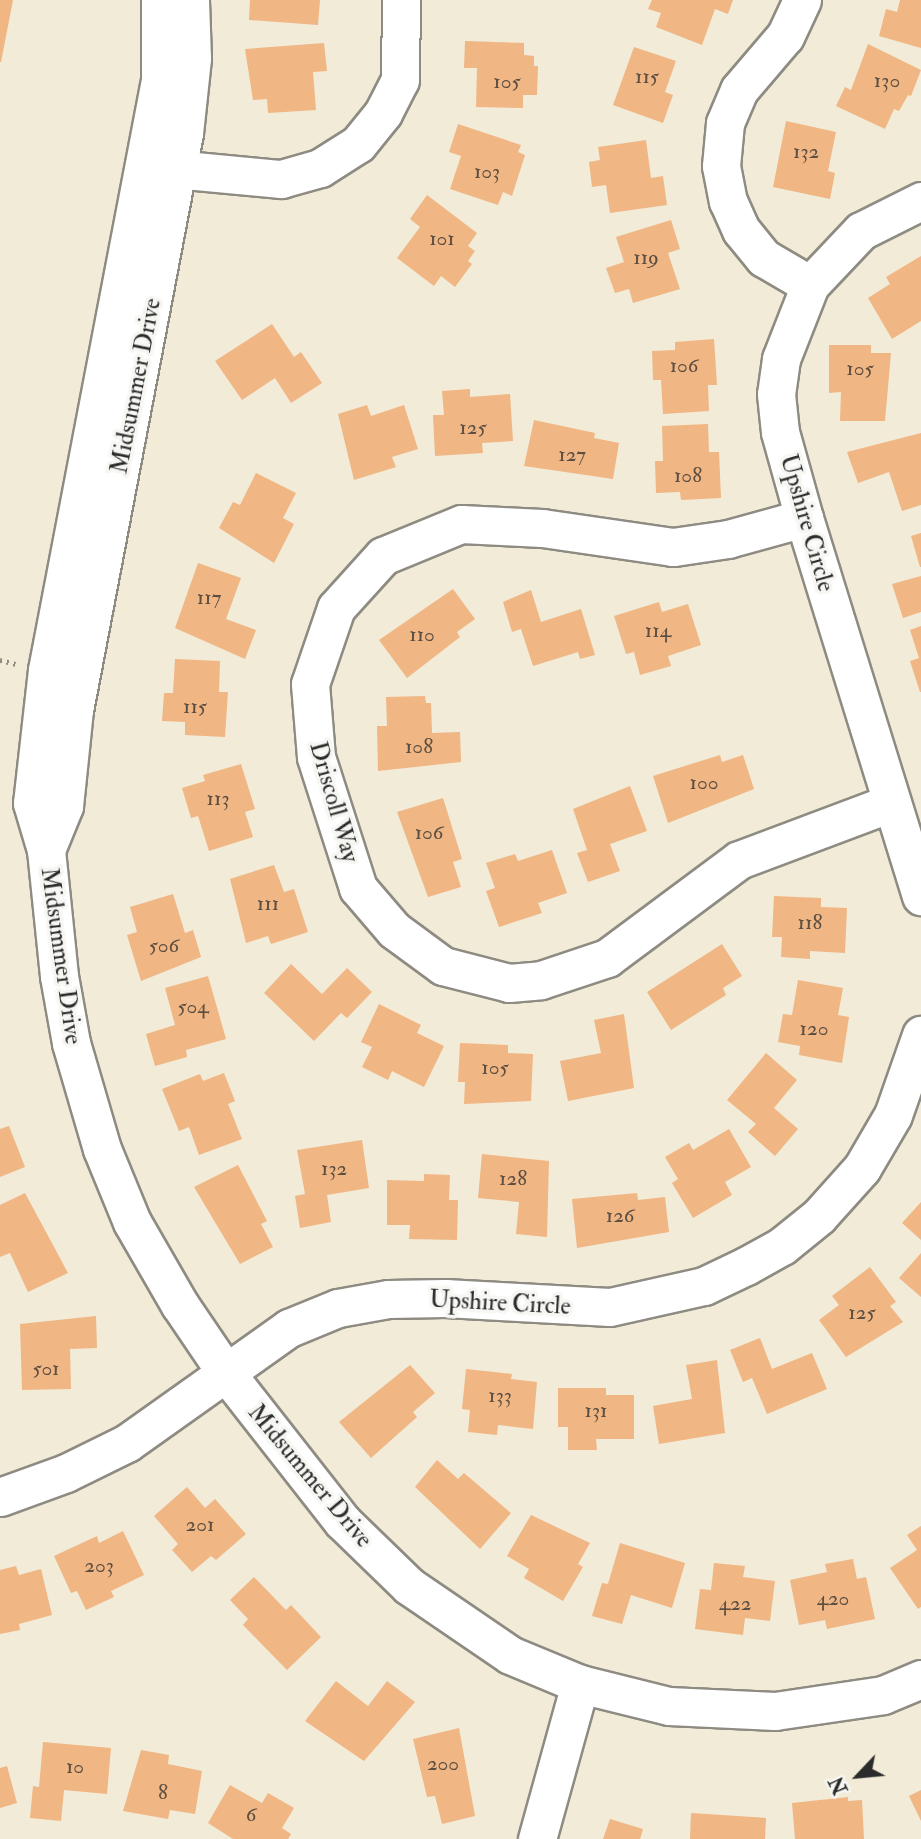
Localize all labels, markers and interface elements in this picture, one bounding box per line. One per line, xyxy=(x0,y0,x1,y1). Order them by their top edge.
house number: 115 xyxy=(635,64,659,90)
house number: 130 xyxy=(874,68,900,94)
house number: 105 xyxy=(493,69,521,95)
house number: 132 xyxy=(793,139,819,165)
house number: 103 xyxy=(474,159,500,185)
house number: 101 xyxy=(429,226,455,252)
house number: 119 xyxy=(633,245,659,271)
street label: Midsummer Drive xyxy=(105,296,167,476)
house number: 106 xyxy=(670,353,698,379)
house number: 105 xyxy=(846,356,874,382)
house number: 125 xyxy=(459,415,487,441)
house number: 127 xyxy=(558,442,586,468)
street label: Upshire Circle xyxy=(774,451,840,595)
house number: 108 xyxy=(674,463,702,489)
house number: 117 xyxy=(197,585,221,611)
house number: 114 xyxy=(645,618,671,644)
house number: 110 xyxy=(409,622,435,648)
house number: 115 xyxy=(183,694,207,720)
house number: 108 xyxy=(405,734,433,760)
street label: Driscoll Way xyxy=(303,738,365,866)
house number: 100 xyxy=(690,770,718,796)
house number: 113 xyxy=(206,786,230,812)
house number: 106 xyxy=(415,820,443,846)
street label: Midsummer Drive xyxy=(34,866,88,1046)
house number: 111 xyxy=(257,891,279,917)
house number: 118 xyxy=(798,910,822,936)
house number: 506 xyxy=(149,933,179,959)
house number: 504 xyxy=(177,994,209,1020)
house number: 120 xyxy=(800,1016,828,1042)
house number: 105 xyxy=(481,1055,509,1081)
house number: 132 xyxy=(321,1156,347,1182)
house number: 128 xyxy=(499,1166,527,1192)
house number: 126 xyxy=(606,1203,634,1229)
street label: Upshire Circle xyxy=(429,1285,571,1321)
house number: 125 xyxy=(848,1300,876,1326)
house number: 501 xyxy=(32,1356,60,1382)
house number: 133 xyxy=(488,1383,512,1409)
house number: 131 xyxy=(584,1398,608,1424)
street label: Midsummer Drive xyxy=(242,1399,378,1553)
house number: 201 xyxy=(186,1512,214,1538)
house number: 203 xyxy=(84,1553,114,1579)
house number: 420 xyxy=(817,1586,849,1612)
house number: 422 xyxy=(719,1591,751,1617)
north arrow xyxy=(823,1741,893,1811)
house number: 200 xyxy=(427,1751,459,1777)
house number: 10 xyxy=(66,1754,84,1780)
text: N xyxy=(825,1772,854,1798)
house number: 8 xyxy=(158,1780,168,1806)
house number: 6 xyxy=(246,1802,256,1828)

